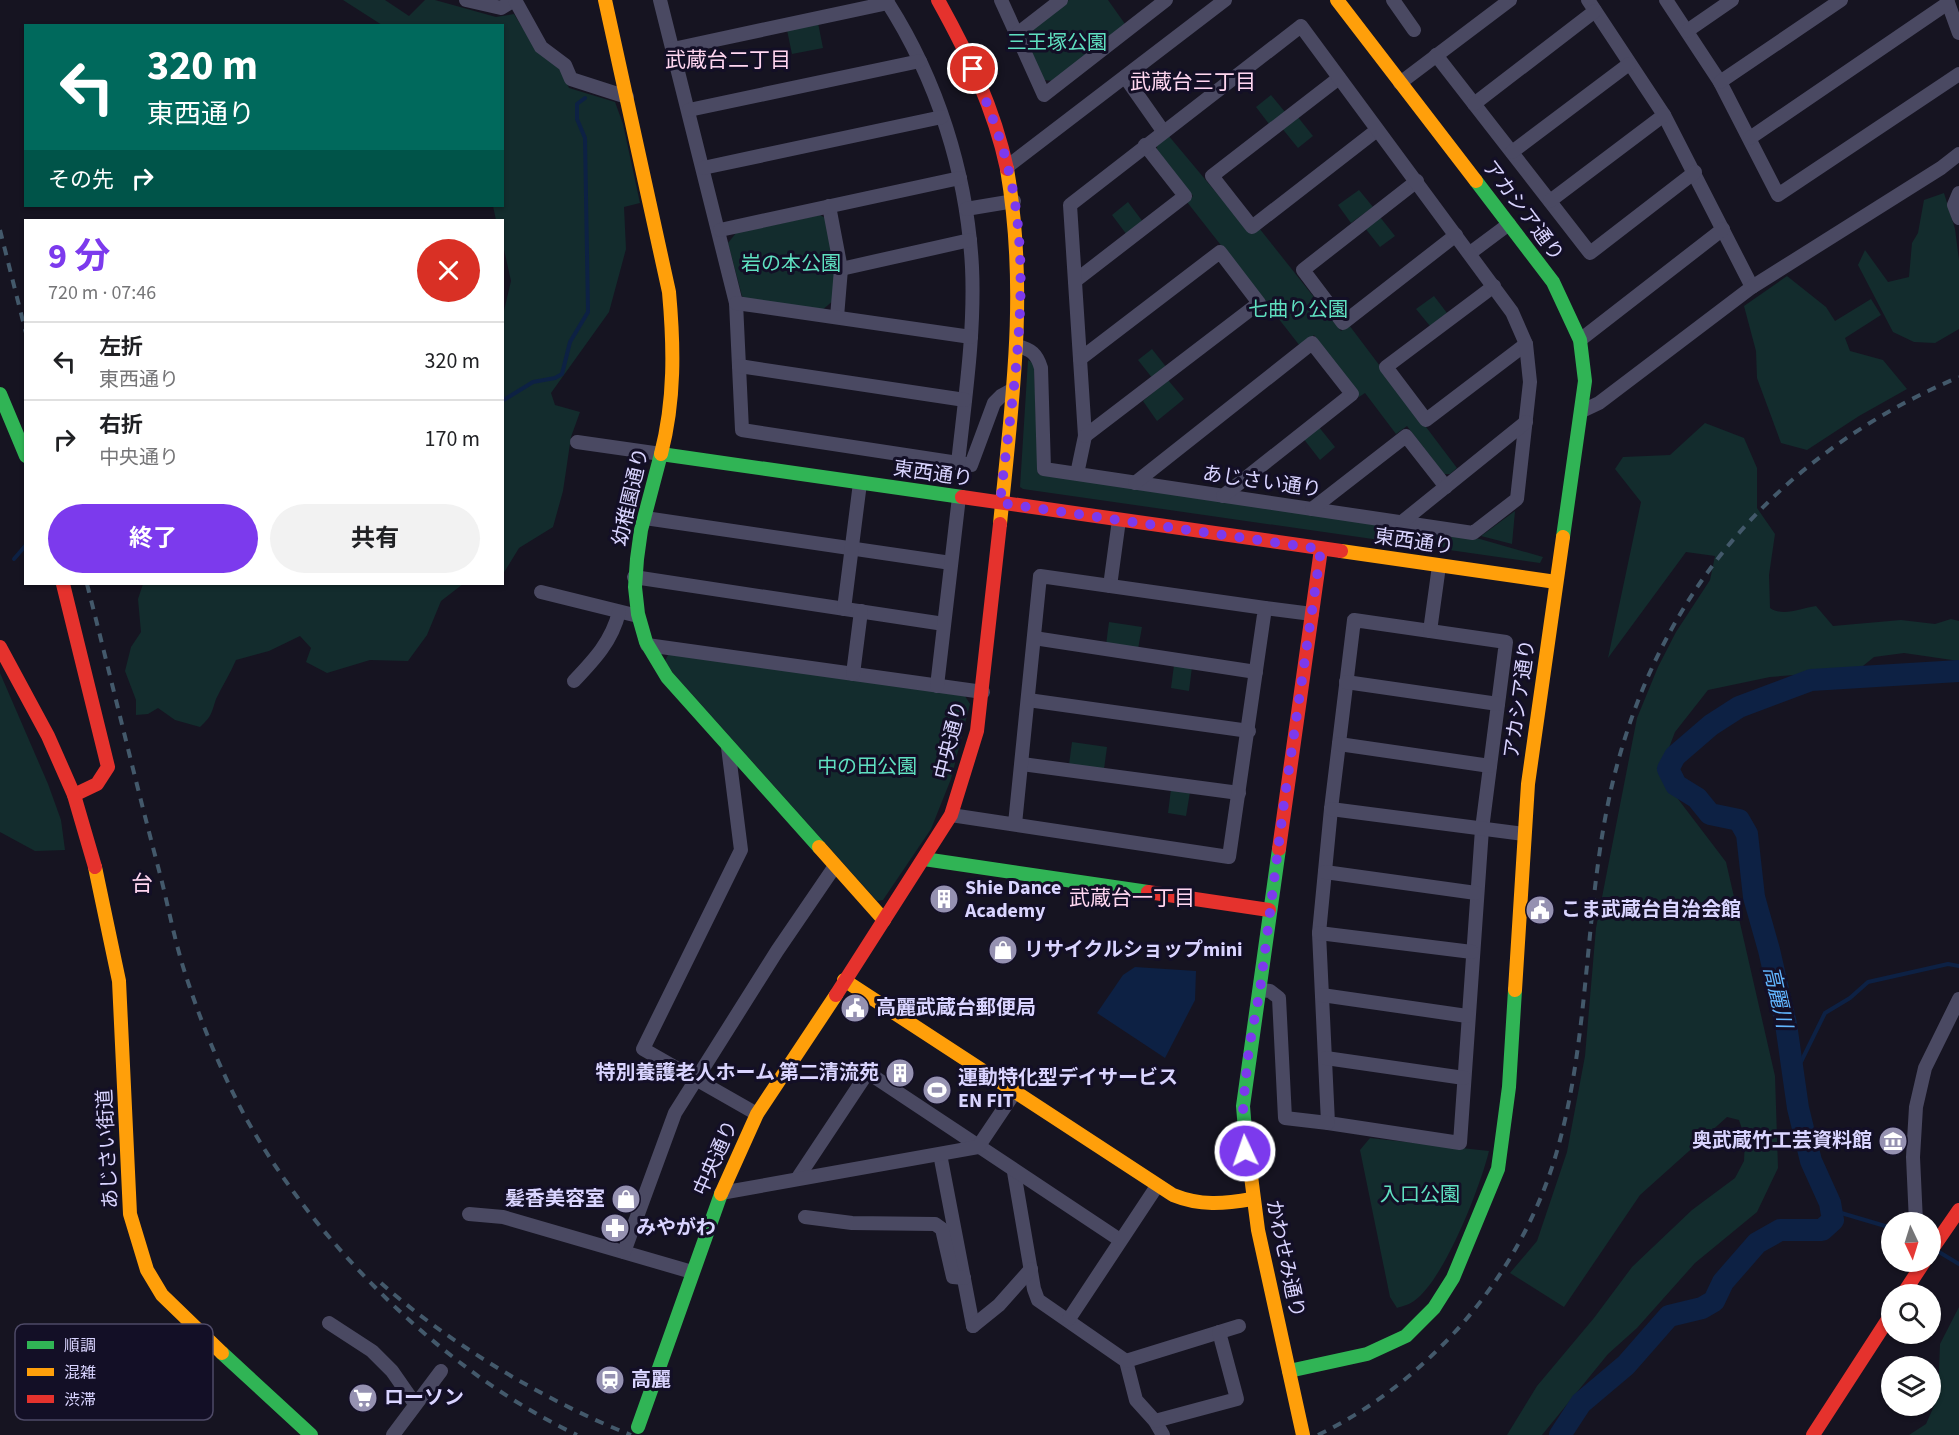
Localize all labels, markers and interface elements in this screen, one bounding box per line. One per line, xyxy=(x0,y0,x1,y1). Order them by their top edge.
park label: 三王塚公園 xyxy=(1007,29,1107,57)
text: 320 m xyxy=(147,36,258,96)
pin xyxy=(947,43,998,94)
district label: 武蔵台二丁目 xyxy=(665,45,791,75)
icon: left xyxy=(48,48,126,126)
icon: arrive xyxy=(956,52,989,85)
district label: 武蔵台三丁目 xyxy=(1130,67,1256,97)
text: 東西通り xyxy=(147,95,255,134)
street label: アカシア通り xyxy=(1476,155,1570,267)
icon: right xyxy=(126,162,159,195)
text: その先 xyxy=(48,164,114,196)
text: 9 分 xyxy=(48,231,110,282)
button: close xyxy=(417,239,480,302)
park label: 岩の本公園 xyxy=(741,250,841,278)
text: 720 m · 07:46 xyxy=(48,279,156,307)
park label: 七曲り公園 xyxy=(1248,296,1348,324)
text: 左折 xyxy=(99,331,143,363)
icon: left xyxy=(48,345,81,378)
text: 320 m xyxy=(425,345,480,377)
text: 東西通り xyxy=(99,366,179,394)
text: 右折 xyxy=(99,409,143,441)
icon: right xyxy=(48,423,81,456)
text: 170 m xyxy=(425,423,480,455)
text: 中央通り xyxy=(99,444,179,472)
street label: 幼稚園通り xyxy=(606,445,656,549)
street label: 東西通り xyxy=(891,455,975,493)
street label: あじさい通り xyxy=(1201,460,1323,504)
button: 終了 xyxy=(48,504,258,573)
button: 共有 xyxy=(270,504,480,573)
street label: 東西通り xyxy=(1372,523,1456,561)
street label: アカシア通り xyxy=(1498,638,1542,760)
street label: 中央通り xyxy=(928,698,974,782)
park label: 中の田公園 xyxy=(817,753,917,781)
district label: 台 xyxy=(131,868,153,900)
place label: Shie Dance Academy xyxy=(964,874,1061,925)
building icon: Shie Dance Academy xyxy=(928,883,960,915)
district label: 武蔵台一丁目 xyxy=(1069,883,1195,913)
public building icon: こま武蔵台自治会館 xyxy=(1524,894,1556,926)
place label: こま武蔵台自治会館 xyxy=(1561,896,1741,924)
shop icon: リサイクルショップmini xyxy=(987,934,1019,966)
place label: リサイクルショップmini xyxy=(1024,936,1243,964)
water label: 高麗川 xyxy=(1756,963,1800,1033)
public building icon: 高麗武蔵台郵便局 xyxy=(839,992,871,1024)
place label: 高麗武蔵台郵便局 xyxy=(876,994,1036,1022)
building icon: 特別養護老人ホーム 第二清流苑 xyxy=(884,1057,916,1089)
place label: 特別養護老人ホーム 第二清流苑 xyxy=(596,1059,879,1087)
place label: 運動特化型デイサービス EN FIT xyxy=(958,1064,1178,1115)
sports icon: 運動特化型デイサービス EN FIT xyxy=(921,1074,953,1106)
street label: あじさい街道 xyxy=(91,1088,125,1210)
street label: 中央通り xyxy=(687,1116,745,1200)
position arrow xyxy=(1213,1119,1277,1183)
museum icon: 奥武蔵竹工芸資料館 xyxy=(1877,1125,1909,1157)
place label: 奥武蔵竹工芸資料館 xyxy=(1692,1127,1872,1155)
park label: 入口公園 xyxy=(1380,1181,1460,1209)
shop icon: 髪香美容室 xyxy=(610,1183,642,1215)
place label: 髪香美容室 xyxy=(505,1185,605,1213)
street label: かわせみ通り xyxy=(1259,1197,1311,1321)
pharmacy icon: みやがわ xyxy=(599,1212,631,1244)
north arrow xyxy=(1881,1212,1941,1272)
map controls xyxy=(1881,1212,1941,1416)
place label: みやがわ xyxy=(636,1214,716,1242)
button: search xyxy=(1881,1284,1941,1344)
legend xyxy=(15,1324,213,1420)
text: 順調 xyxy=(64,1335,96,1357)
button: layers xyxy=(1881,1356,1941,1416)
text: 混雑 xyxy=(64,1362,96,1384)
station icon: 高麗 xyxy=(594,1364,626,1396)
place label: 高麗 xyxy=(631,1366,671,1394)
supermarket icon: ローソン xyxy=(347,1382,379,1414)
place label: ローソン xyxy=(384,1384,464,1412)
text: 渋滞 xyxy=(64,1389,96,1411)

